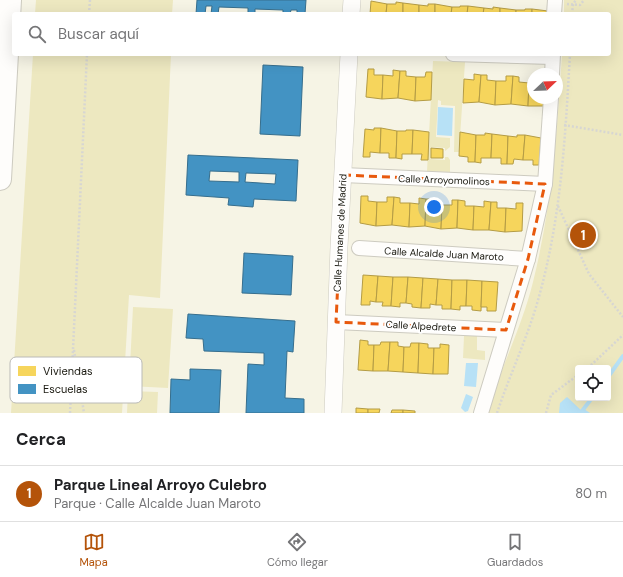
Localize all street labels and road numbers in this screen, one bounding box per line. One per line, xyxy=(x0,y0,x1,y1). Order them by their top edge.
street label: Calle Arroyomolinos xyxy=(398,172,490,188)
street label: Calle Humanes de Madrid xyxy=(330,173,350,293)
street label: Calle Alcalde Juan Maroto xyxy=(384,244,504,264)
street label: Calle Alpedrete xyxy=(385,318,457,334)

